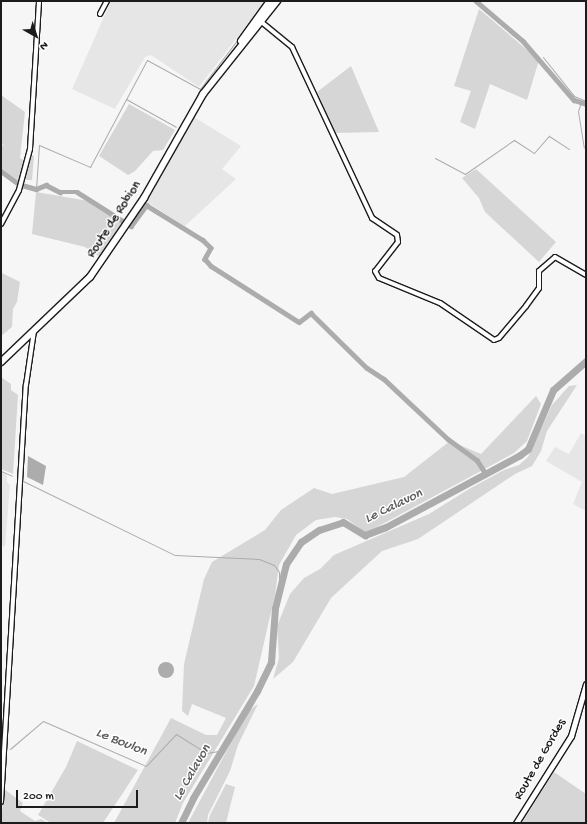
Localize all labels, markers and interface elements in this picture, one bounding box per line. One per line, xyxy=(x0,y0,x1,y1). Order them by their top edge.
north arrow xyxy=(16,16,56,56)
text: N xyxy=(37,38,50,52)
street label: Route de Robion xyxy=(84,179,146,261)
water label: Le Calavon xyxy=(362,486,426,528)
street label: Route de Gordes xyxy=(512,717,570,803)
water label: Le Boulon xyxy=(93,725,149,761)
water label: Le Calavon xyxy=(170,742,216,804)
scale bar xyxy=(18,782,140,808)
text: 200 m xyxy=(23,790,54,804)

